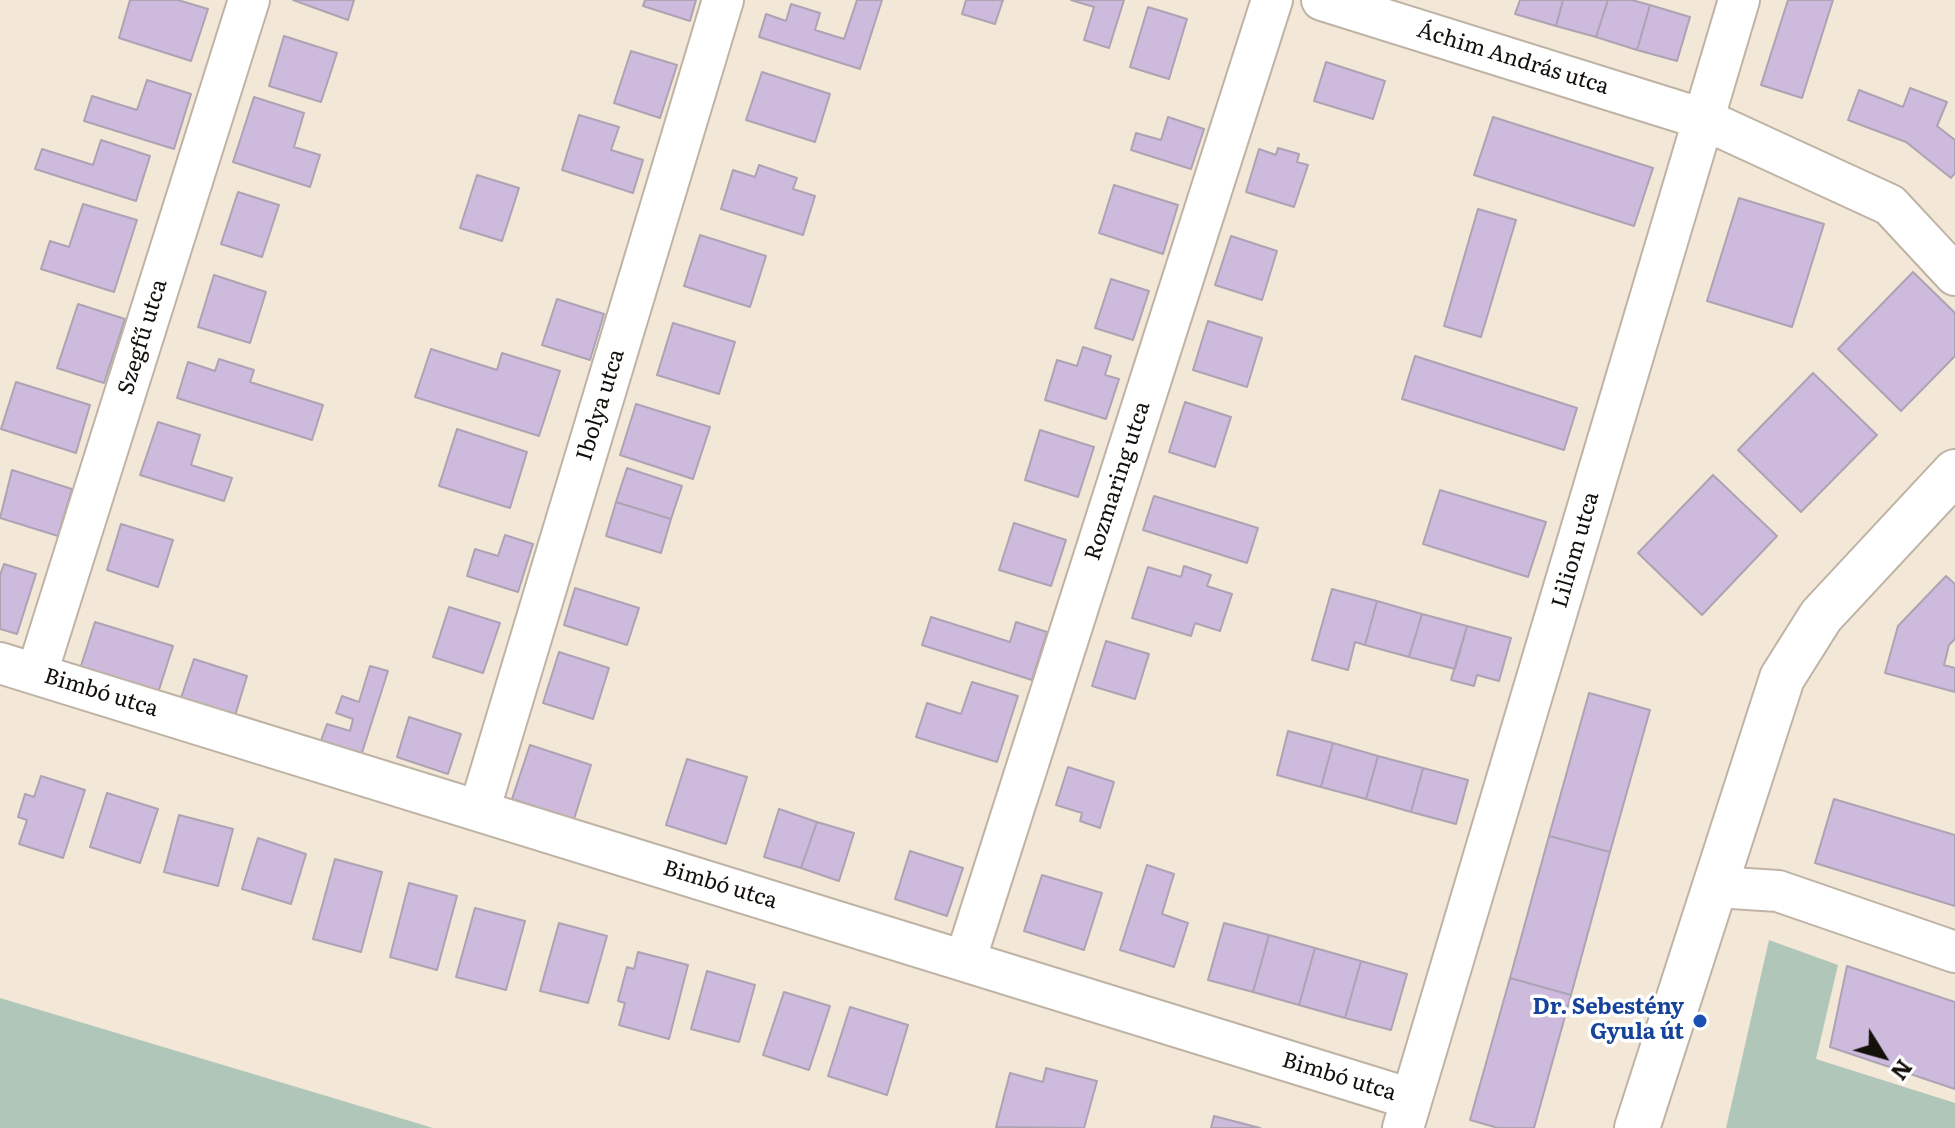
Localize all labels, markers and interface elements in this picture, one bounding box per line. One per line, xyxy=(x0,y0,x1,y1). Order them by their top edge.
street label: Áchim András utca xyxy=(1414,17,1612,101)
street label: Szegfű utca xyxy=(113,276,173,398)
street label: Ibolya utca xyxy=(572,346,630,464)
street label: Rozmaring utca xyxy=(1080,398,1156,564)
street label: Liliom utca xyxy=(1547,489,1605,611)
street label: Bimbó utca xyxy=(41,663,161,723)
street label: Bimbó utca xyxy=(660,855,780,915)
place label: Dr. Sebestény Gyula út xyxy=(1533,995,1684,1046)
marker: Dr. Sebestény Gyula út xyxy=(1691,1012,1709,1030)
north arrow xyxy=(1843,1016,1923,1096)
street label: Bimbó utca xyxy=(1279,1047,1399,1107)
text: N xyxy=(1884,1053,1921,1088)

